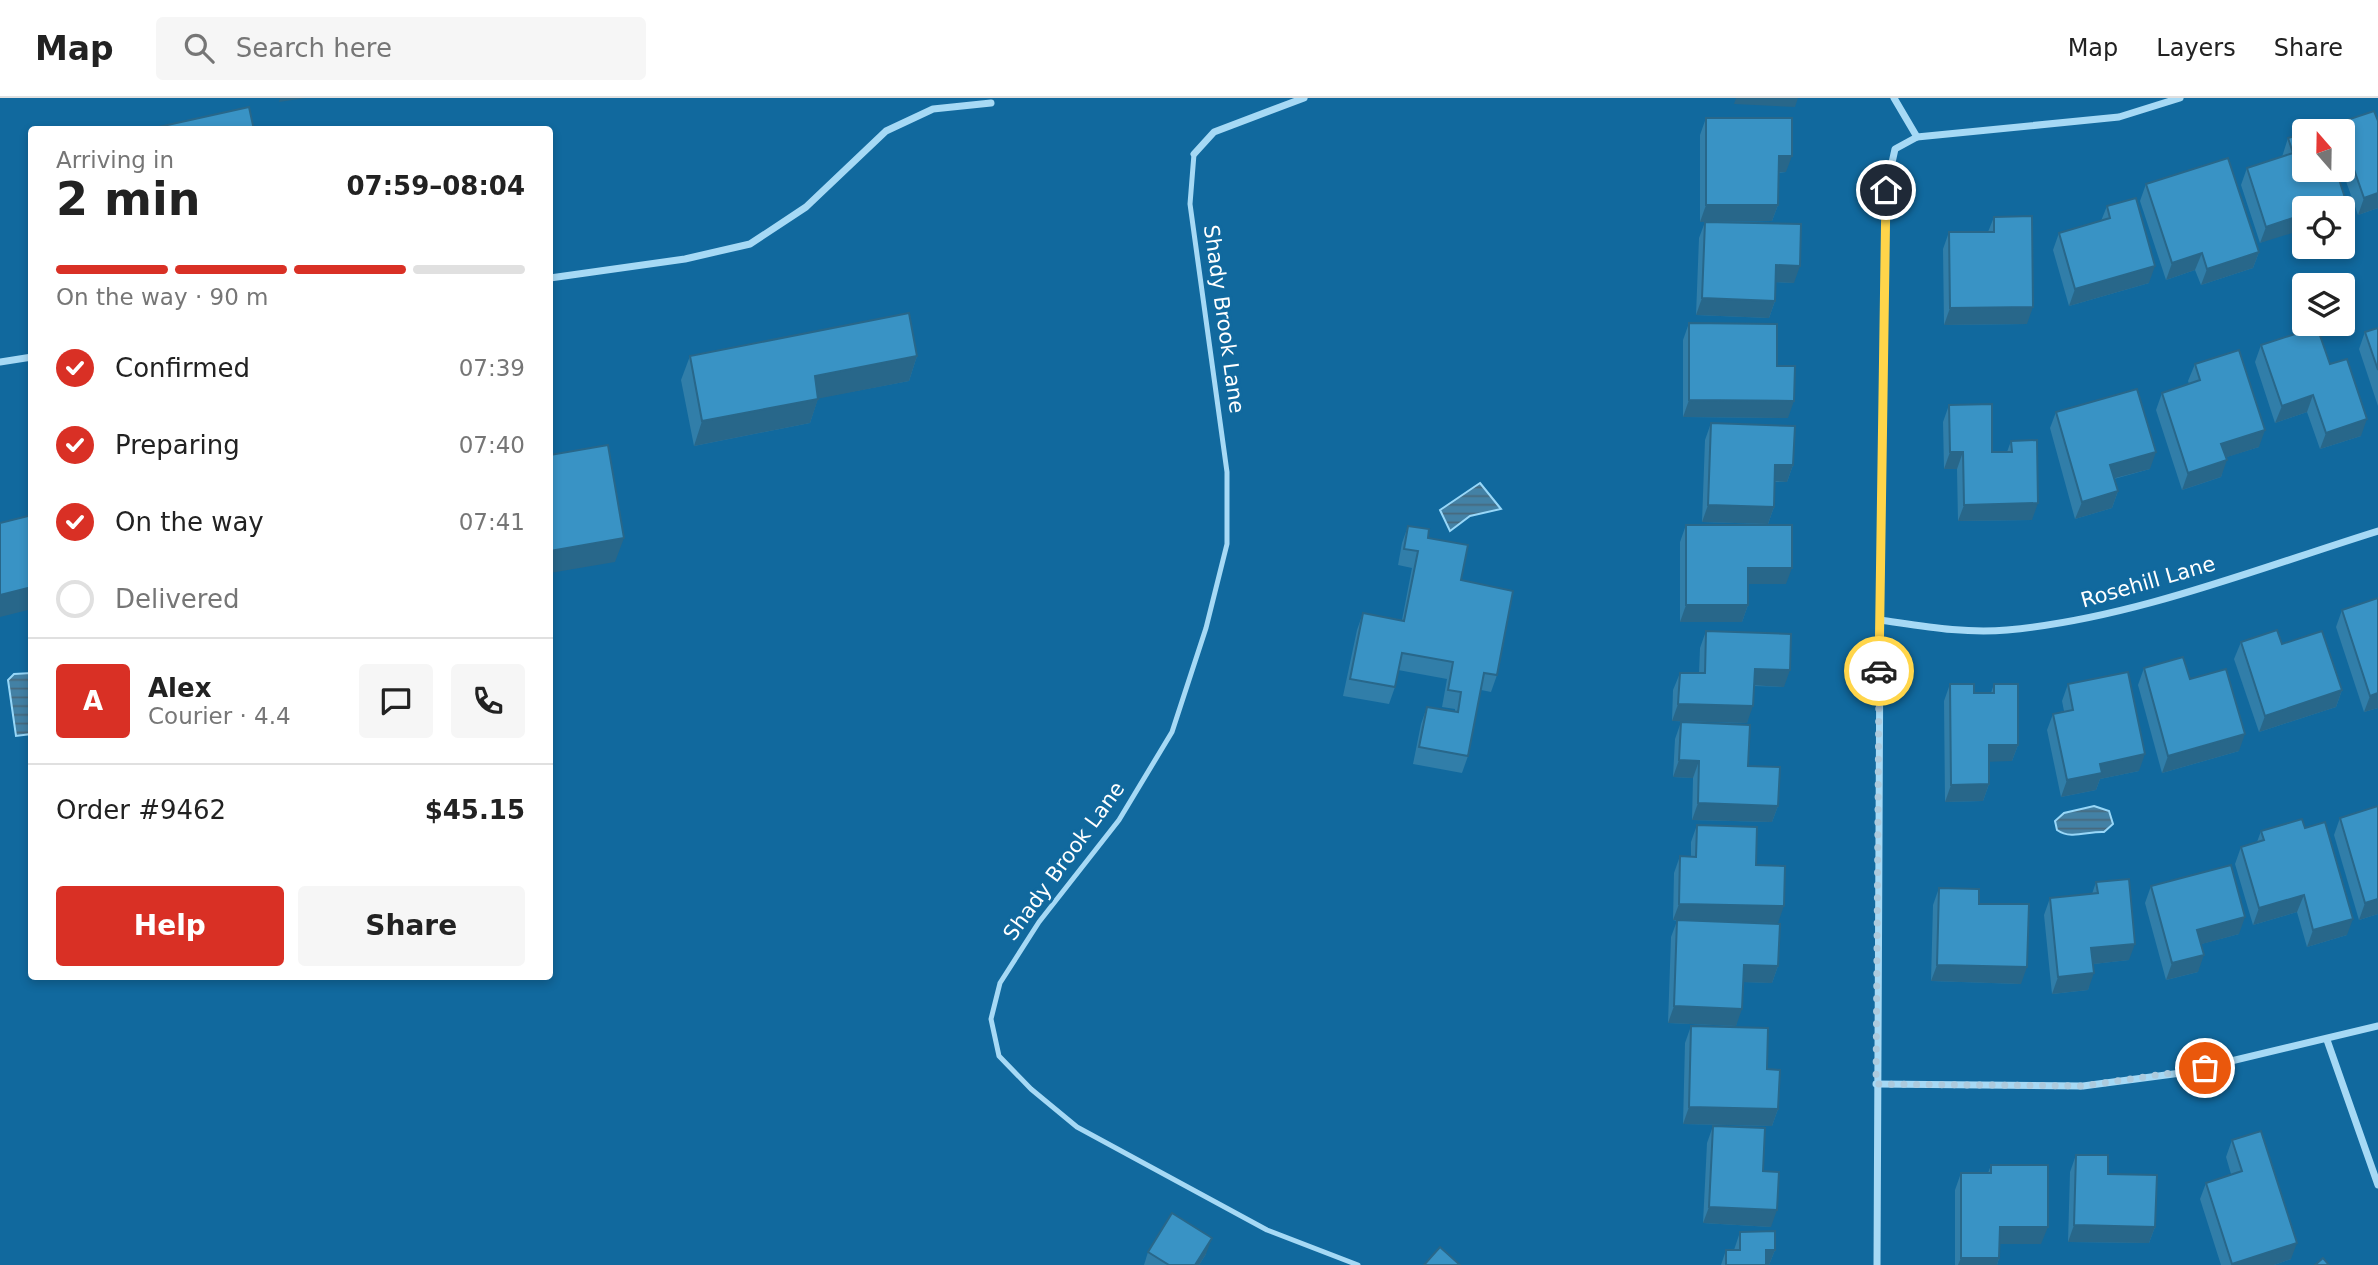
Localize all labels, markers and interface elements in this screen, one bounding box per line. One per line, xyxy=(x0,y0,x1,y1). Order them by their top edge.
search box xyxy=(156,17,646,80)
text: Map xyxy=(35,29,114,68)
icon: search xyxy=(180,29,218,67)
text: Search here xyxy=(236,33,392,63)
text: Map xyxy=(2068,34,2118,62)
text: Layers xyxy=(2156,34,2236,62)
text: Share xyxy=(2274,34,2343,62)
north arrow xyxy=(2292,119,2356,182)
map controls xyxy=(2292,119,2355,336)
text: Arriving in xyxy=(56,147,174,173)
pin xyxy=(1856,160,1916,220)
text: 07:59–08:04 xyxy=(346,171,525,201)
icon: home xyxy=(1867,171,1905,209)
text: 2 min xyxy=(56,172,200,226)
button: locate xyxy=(2292,196,2355,259)
street label: Shady Brook Lane xyxy=(1199,223,1249,415)
button: layers xyxy=(2292,273,2355,336)
text: On the way · 90 m xyxy=(56,284,268,310)
icon: check xyxy=(56,349,94,387)
text: Confirmed xyxy=(115,353,250,383)
text: 07:39 xyxy=(459,355,525,381)
icon: check xyxy=(56,426,94,464)
text: Preparing xyxy=(115,430,240,460)
text: 07:40 xyxy=(459,432,525,458)
icon: check xyxy=(56,503,94,541)
text: On the way xyxy=(115,507,264,537)
text: 07:41 xyxy=(459,509,525,535)
street label: Rosehill Lane xyxy=(2078,551,2218,613)
text: Delivered xyxy=(115,584,239,614)
courier xyxy=(1844,636,1914,706)
icon: car xyxy=(1860,652,1898,690)
button: chat xyxy=(359,664,433,738)
button: phone xyxy=(451,664,525,738)
text: Alex xyxy=(148,673,211,703)
text: A xyxy=(83,686,103,716)
text: Courier · 4.4 xyxy=(148,703,291,729)
street label: Shady Brook Lane xyxy=(998,777,1130,945)
text: Order #9462 xyxy=(56,795,226,825)
text: $45.15 xyxy=(425,795,525,825)
button: Help xyxy=(56,886,284,966)
button: Share xyxy=(298,886,525,966)
pin xyxy=(2175,1038,2235,1098)
icon: bag xyxy=(2186,1049,2224,1087)

